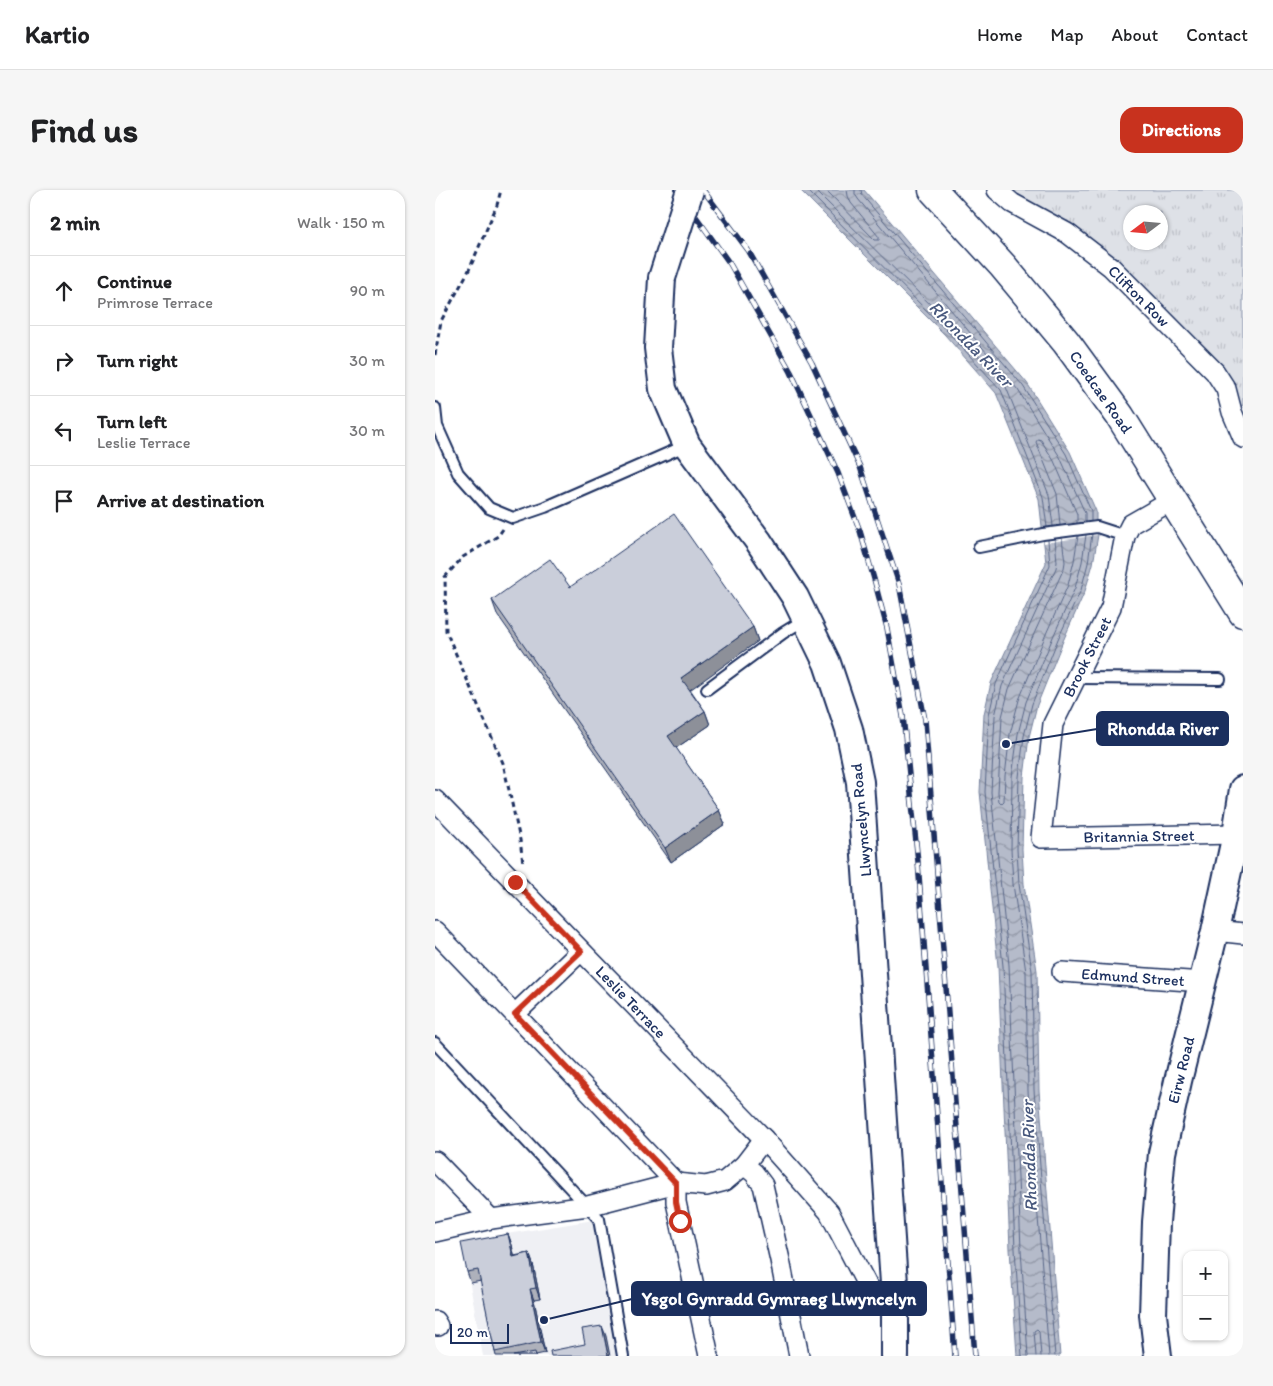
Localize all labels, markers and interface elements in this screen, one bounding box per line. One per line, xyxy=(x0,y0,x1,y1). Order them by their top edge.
text: Kartio xyxy=(25,20,90,49)
text: Home xyxy=(977,24,1023,46)
text: Map xyxy=(1051,24,1084,46)
text: About xyxy=(1112,24,1158,46)
text: Contact xyxy=(1186,24,1248,46)
button: Directions xyxy=(1120,107,1243,153)
text: Find us xyxy=(30,109,138,151)
north arrow xyxy=(1123,205,1168,250)
text: 2 min xyxy=(50,210,100,235)
text: Walk · 150 m xyxy=(297,213,385,232)
street label: Clifton Row xyxy=(1104,261,1174,331)
text: Continue xyxy=(97,270,172,293)
icon: ahead xyxy=(50,277,78,305)
text: 90 m xyxy=(350,281,385,300)
text: Primrose Terrace xyxy=(97,293,213,312)
water label: Rhondda River xyxy=(924,296,1019,393)
icon: right xyxy=(50,347,78,375)
street label: Coedcae Road xyxy=(1065,347,1137,437)
text: Turn right xyxy=(97,349,178,372)
text: 30 m xyxy=(349,351,385,370)
text: Turn left xyxy=(97,410,167,433)
icon: left xyxy=(50,417,78,445)
text: 30 m xyxy=(349,421,385,440)
text: Leslie Terrace xyxy=(97,433,190,452)
icon: arrive xyxy=(50,487,78,515)
text: Arrive at destination xyxy=(97,489,264,512)
street label: Brook Street xyxy=(1059,614,1115,700)
callout: Rhondda River xyxy=(1097,712,1228,745)
text: Rhondda River xyxy=(1107,718,1220,740)
street label: Llwyncelyn Road xyxy=(847,762,875,878)
street label: Britannia Street xyxy=(1083,826,1195,846)
route end xyxy=(504,871,527,894)
street label: Leslie Terrace xyxy=(592,962,670,1042)
street label: Edmund Street xyxy=(1081,964,1185,990)
street label: Eirw Road xyxy=(1163,1034,1199,1106)
water label: Rhondda River xyxy=(1016,1098,1042,1212)
route start xyxy=(669,1210,692,1233)
map controls xyxy=(1183,1251,1228,1341)
button: + xyxy=(1183,1251,1228,1296)
callout: Ysgol Gynradd Gymraeg Llwyncelyn xyxy=(632,1282,926,1315)
text: Ysgol Gynradd Gymraeg Llwyncelyn xyxy=(641,1288,917,1310)
button: − xyxy=(1183,1296,1228,1341)
scale bar xyxy=(450,1321,509,1344)
text: 20 m xyxy=(457,1324,488,1341)

